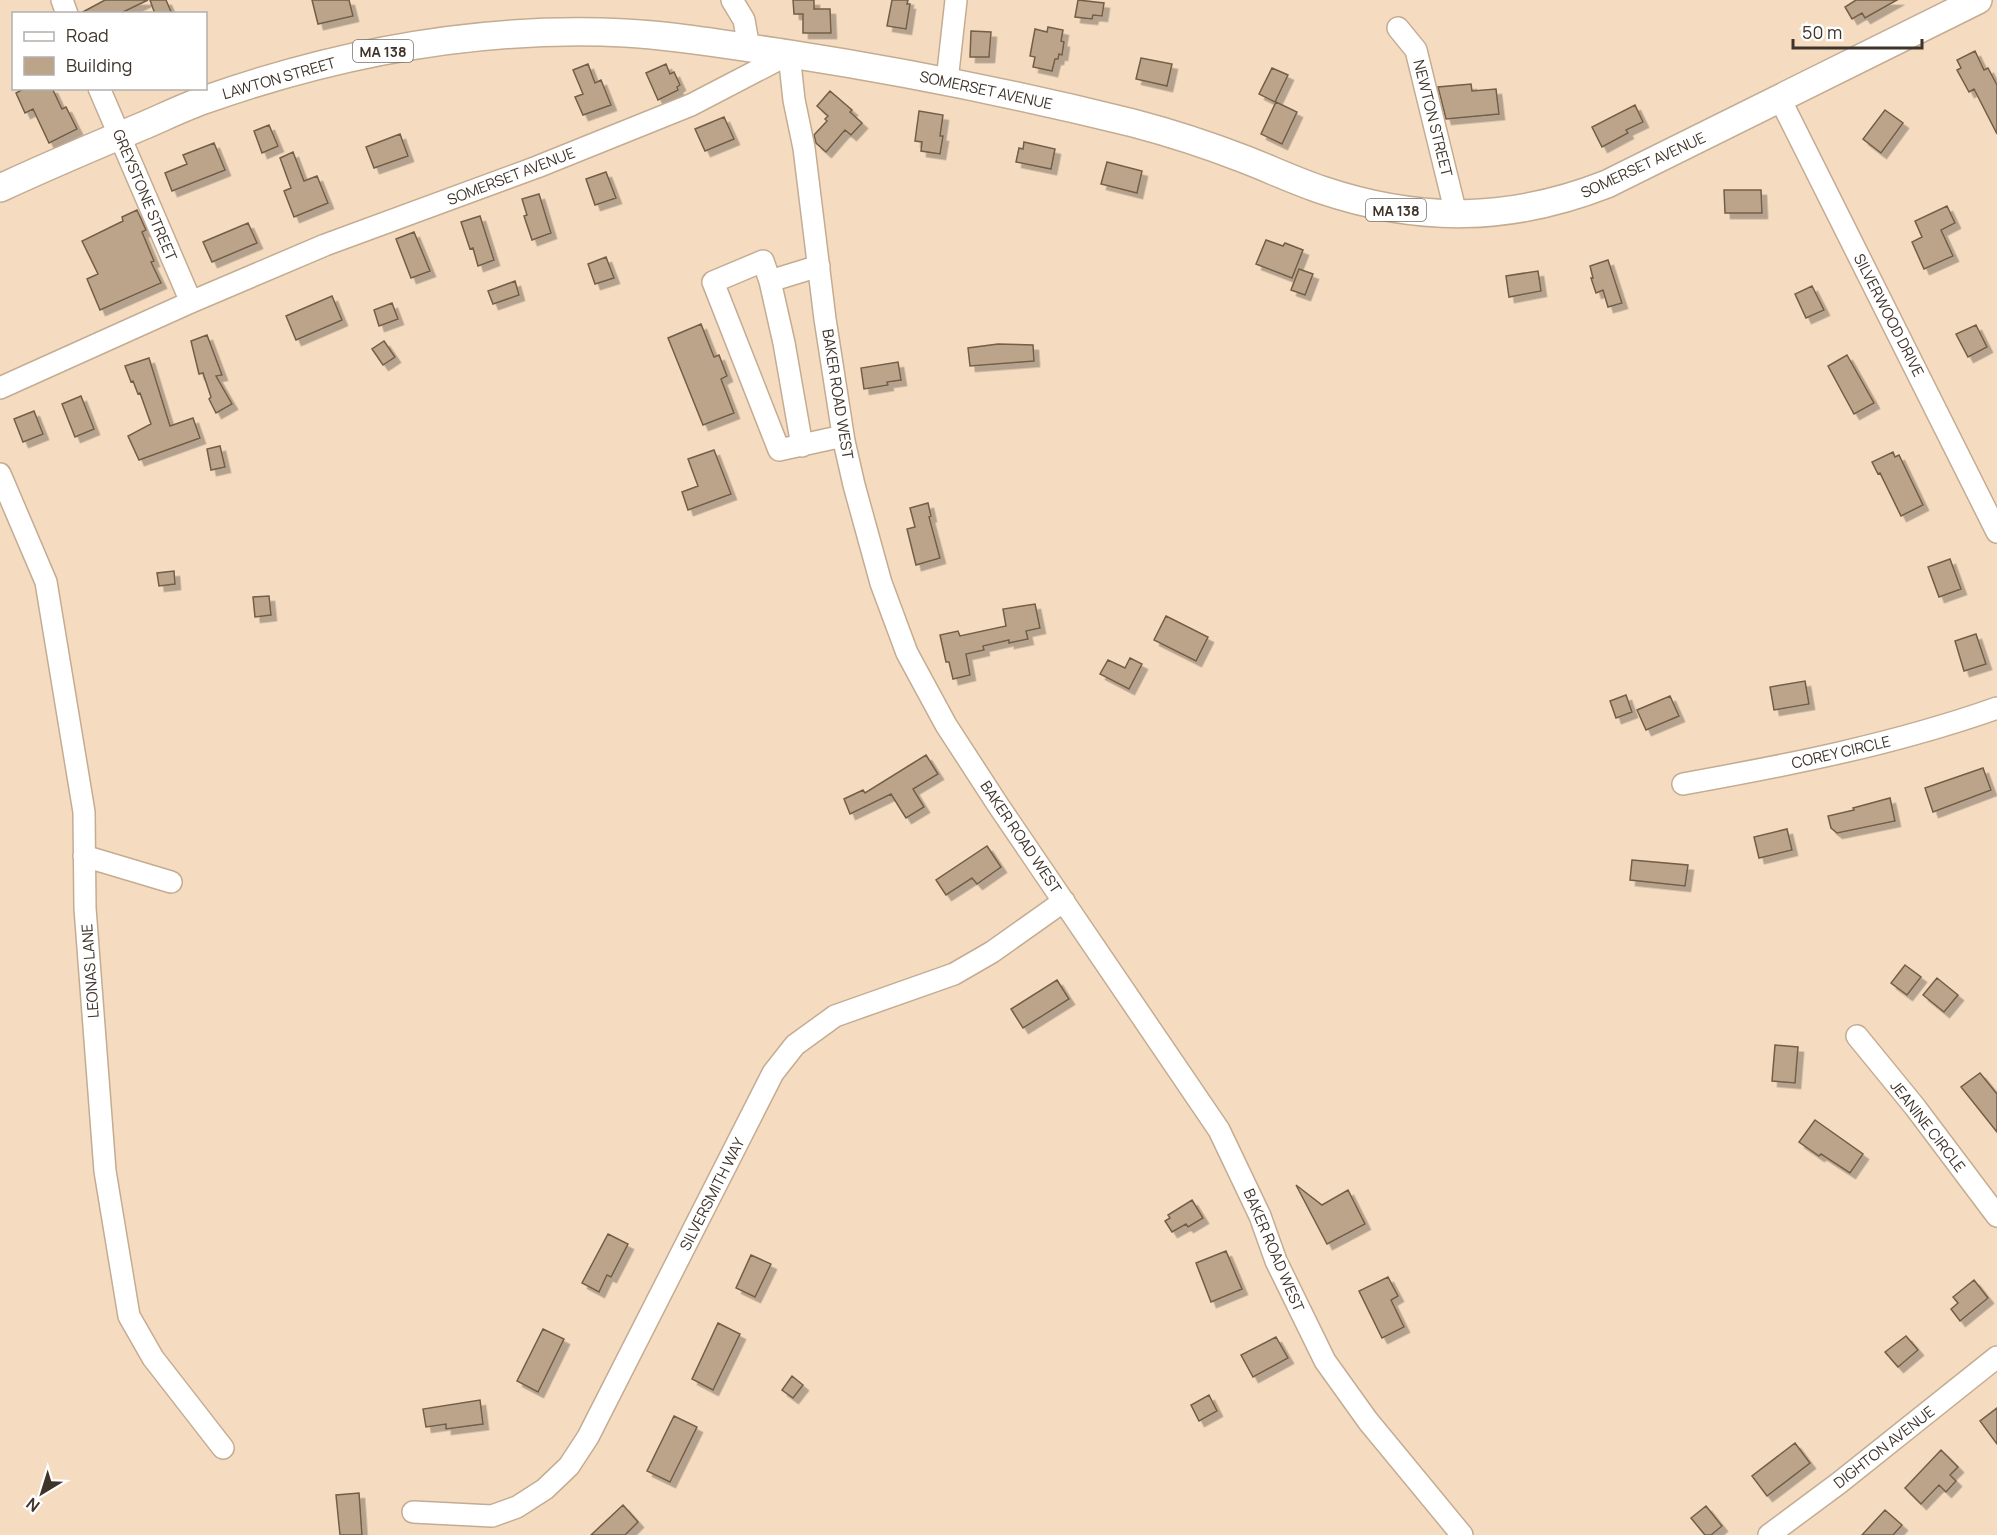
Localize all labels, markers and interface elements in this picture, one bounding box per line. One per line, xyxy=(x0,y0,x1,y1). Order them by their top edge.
legend xyxy=(12,12,207,90)
scale bar xyxy=(1793,12,1922,50)
text: 50 m xyxy=(1802,20,1842,44)
text: Road xyxy=(66,23,109,47)
road number: MA 138 xyxy=(353,40,413,62)
street label: LAWTON STREET xyxy=(220,52,338,104)
text: Building xyxy=(66,53,132,77)
street label: NEWTON STREET xyxy=(1408,57,1458,179)
street label: SOMERSET AVENUE xyxy=(918,66,1054,114)
street label: GREYSTONE STREET xyxy=(108,126,182,264)
street label: SOMERSET AVENUE xyxy=(1577,127,1709,203)
street label: SOMERSET AVENUE xyxy=(444,142,578,210)
road number: MA 138 xyxy=(1366,199,1426,221)
street label: SILVERWOOD DRIVE xyxy=(1849,250,1929,380)
street label: BAKER ROAD WEST xyxy=(817,327,859,461)
street label: COREY CIRCLE xyxy=(1790,730,1892,774)
street label: BAKER ROAD WEST xyxy=(976,777,1067,897)
street label: LEONAS LANE xyxy=(76,923,104,1019)
street label: JEANINE CIRCLE xyxy=(1886,1076,1970,1176)
street label: SILVERSMITH WAY xyxy=(675,1134,750,1254)
street label: BAKER ROAD WEST xyxy=(1239,1185,1309,1315)
street label: DIGHTON AVENUE xyxy=(1829,1401,1939,1493)
north arrow xyxy=(12,1463,72,1523)
text: N xyxy=(21,1493,44,1517)

